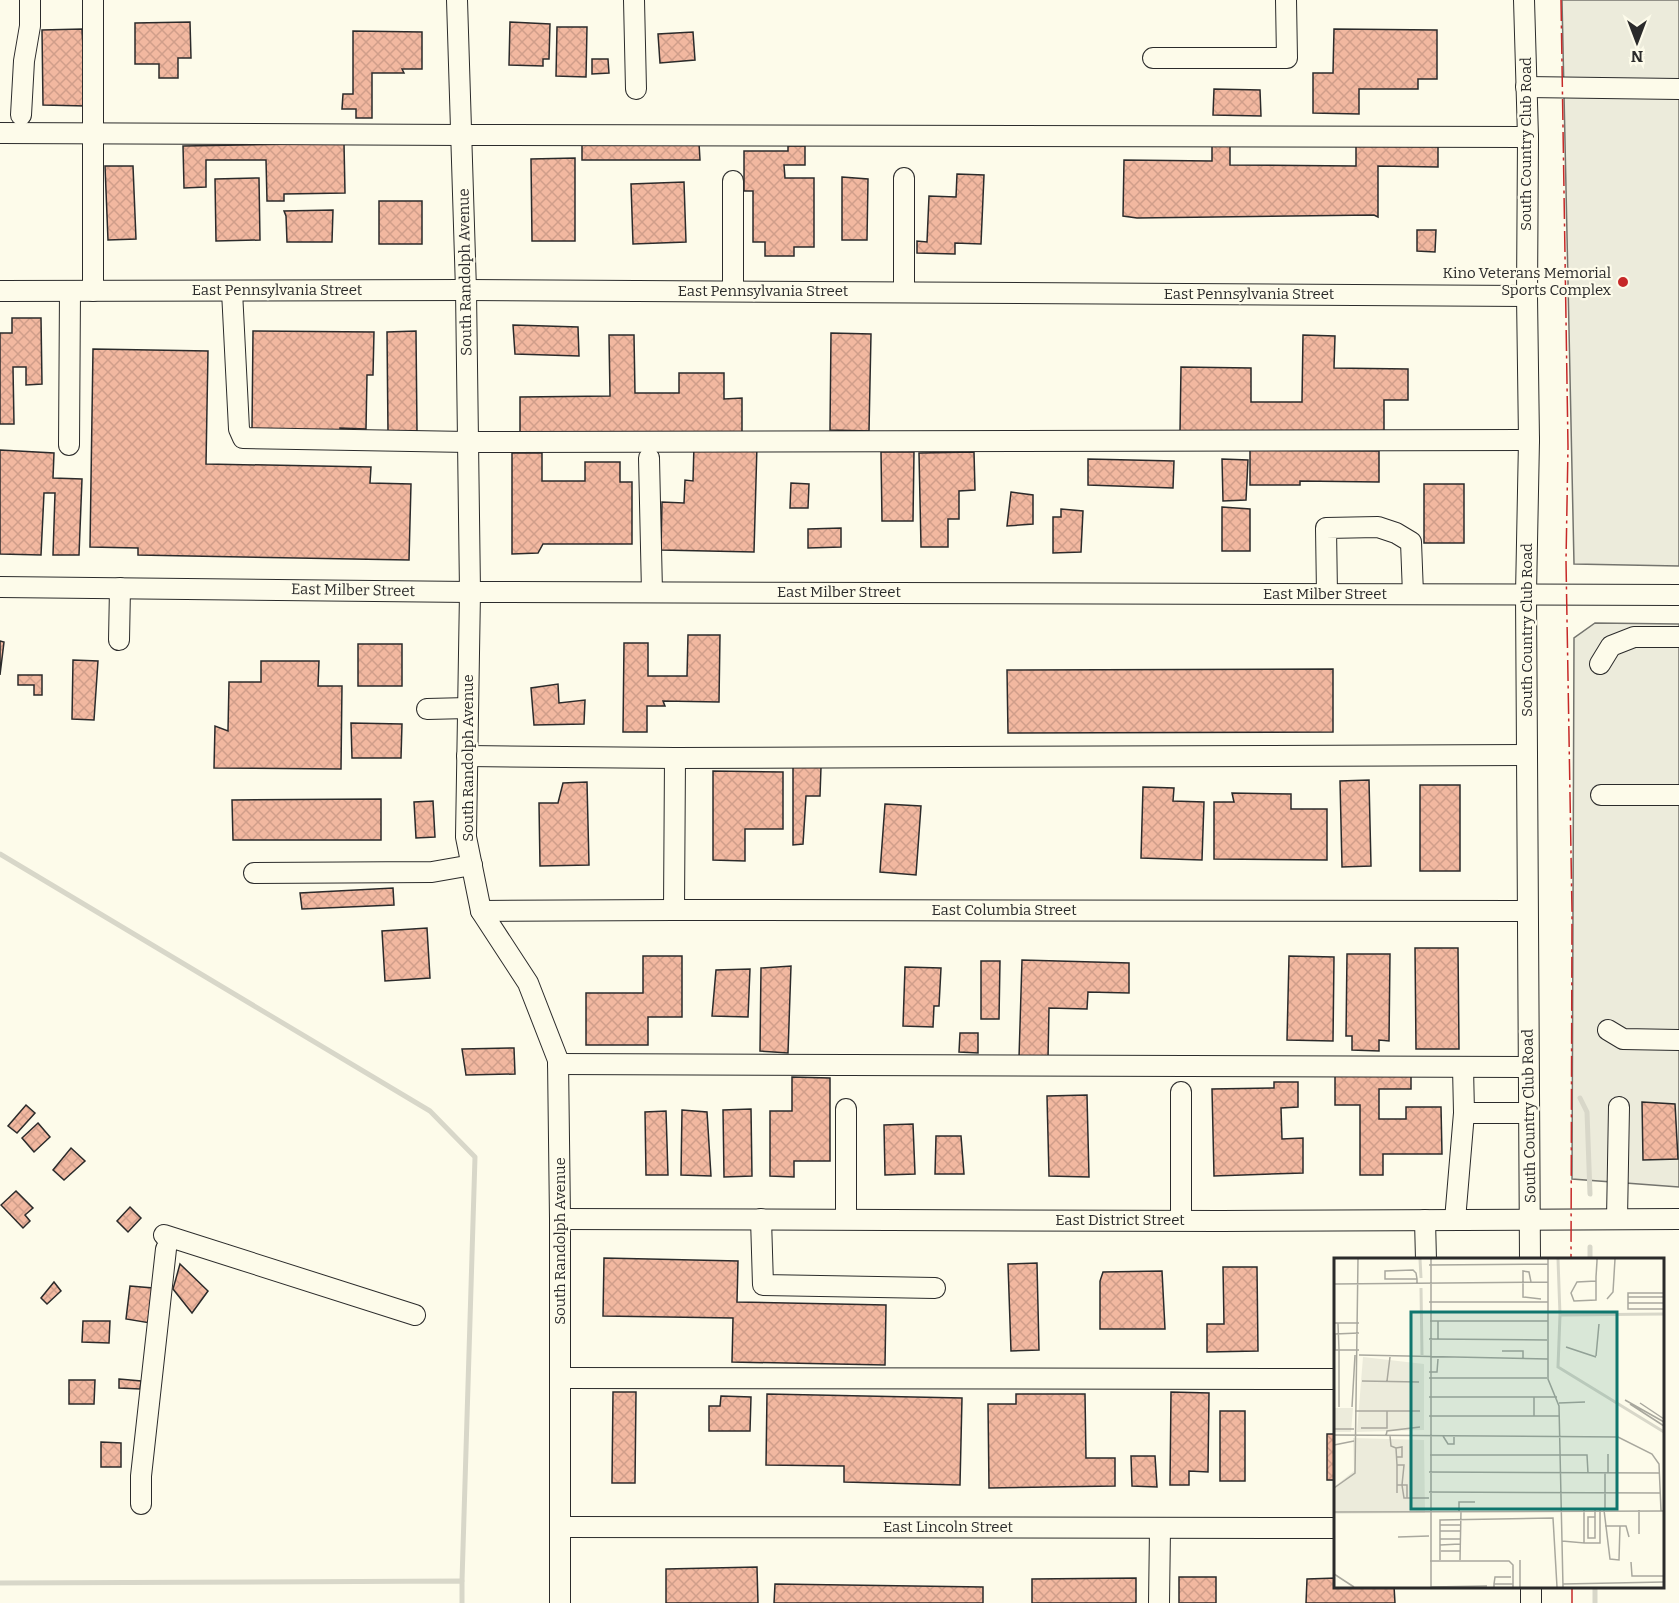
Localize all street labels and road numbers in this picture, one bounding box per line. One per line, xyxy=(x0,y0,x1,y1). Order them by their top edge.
street label: South Country Club Road xyxy=(1517,57,1535,231)
street label: South Randolph Avenue xyxy=(455,188,475,356)
street label: East Pennsylvania Street xyxy=(192,281,363,299)
street label: East Pennsylvania Street xyxy=(678,282,849,300)
street label: East Pennsylvania Street xyxy=(1164,285,1335,303)
street label: South Country Club Road xyxy=(1518,543,1536,717)
street label: East Milber Street xyxy=(291,580,416,600)
street label: East Milber Street xyxy=(777,583,902,601)
street label: East Milber Street xyxy=(1263,585,1388,603)
street label: South Randolph Avenue xyxy=(459,674,477,842)
street label: East Columbia Street xyxy=(931,901,1077,919)
street label: South Country Club Road xyxy=(1518,1029,1540,1203)
street label: South Randolph Avenue xyxy=(551,1157,569,1325)
street label: East District Street xyxy=(1055,1211,1185,1229)
street label: East Lincoln Street xyxy=(883,1518,1014,1536)

